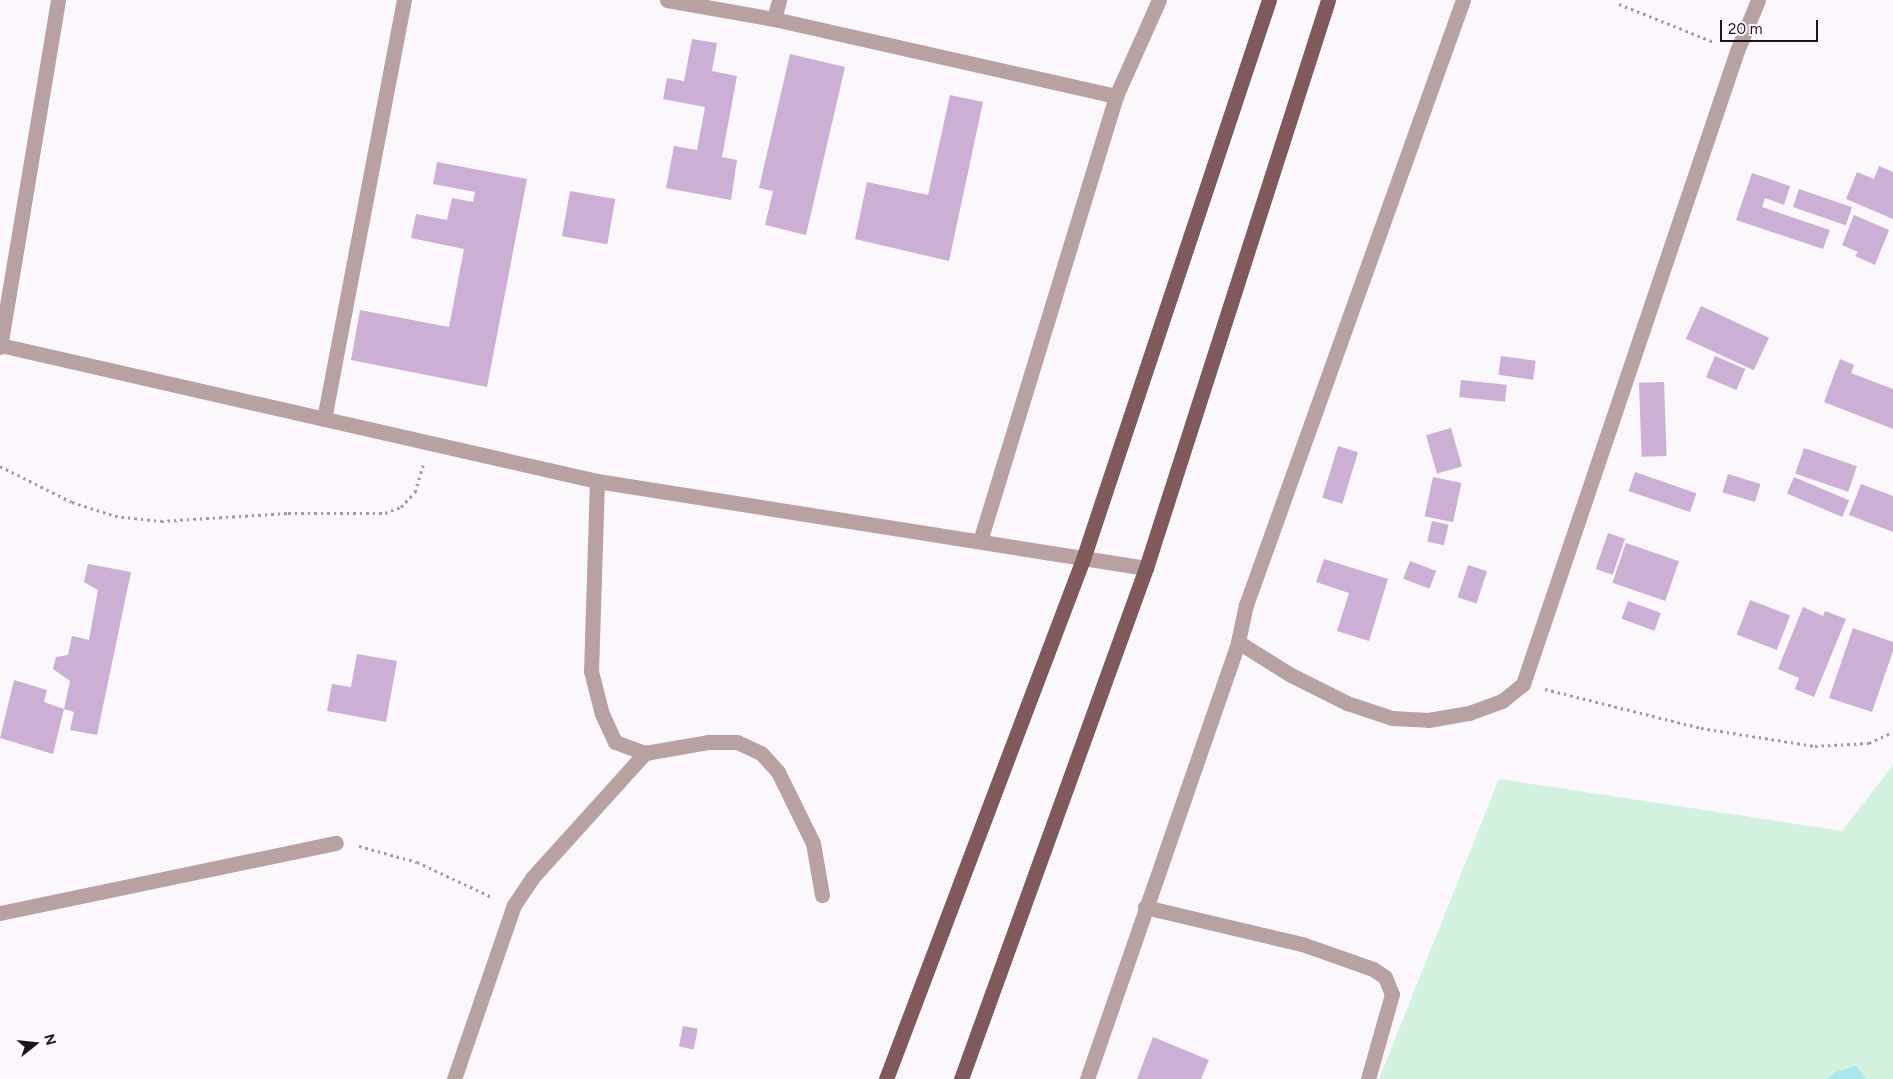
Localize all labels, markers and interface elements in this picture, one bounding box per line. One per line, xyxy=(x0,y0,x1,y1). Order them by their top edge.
scale bar xyxy=(1723,10,1820,42)
text: 20 m xyxy=(1728,20,1762,38)
north arrow xyxy=(10,1019,60,1069)
text: N xyxy=(40,1032,60,1047)

